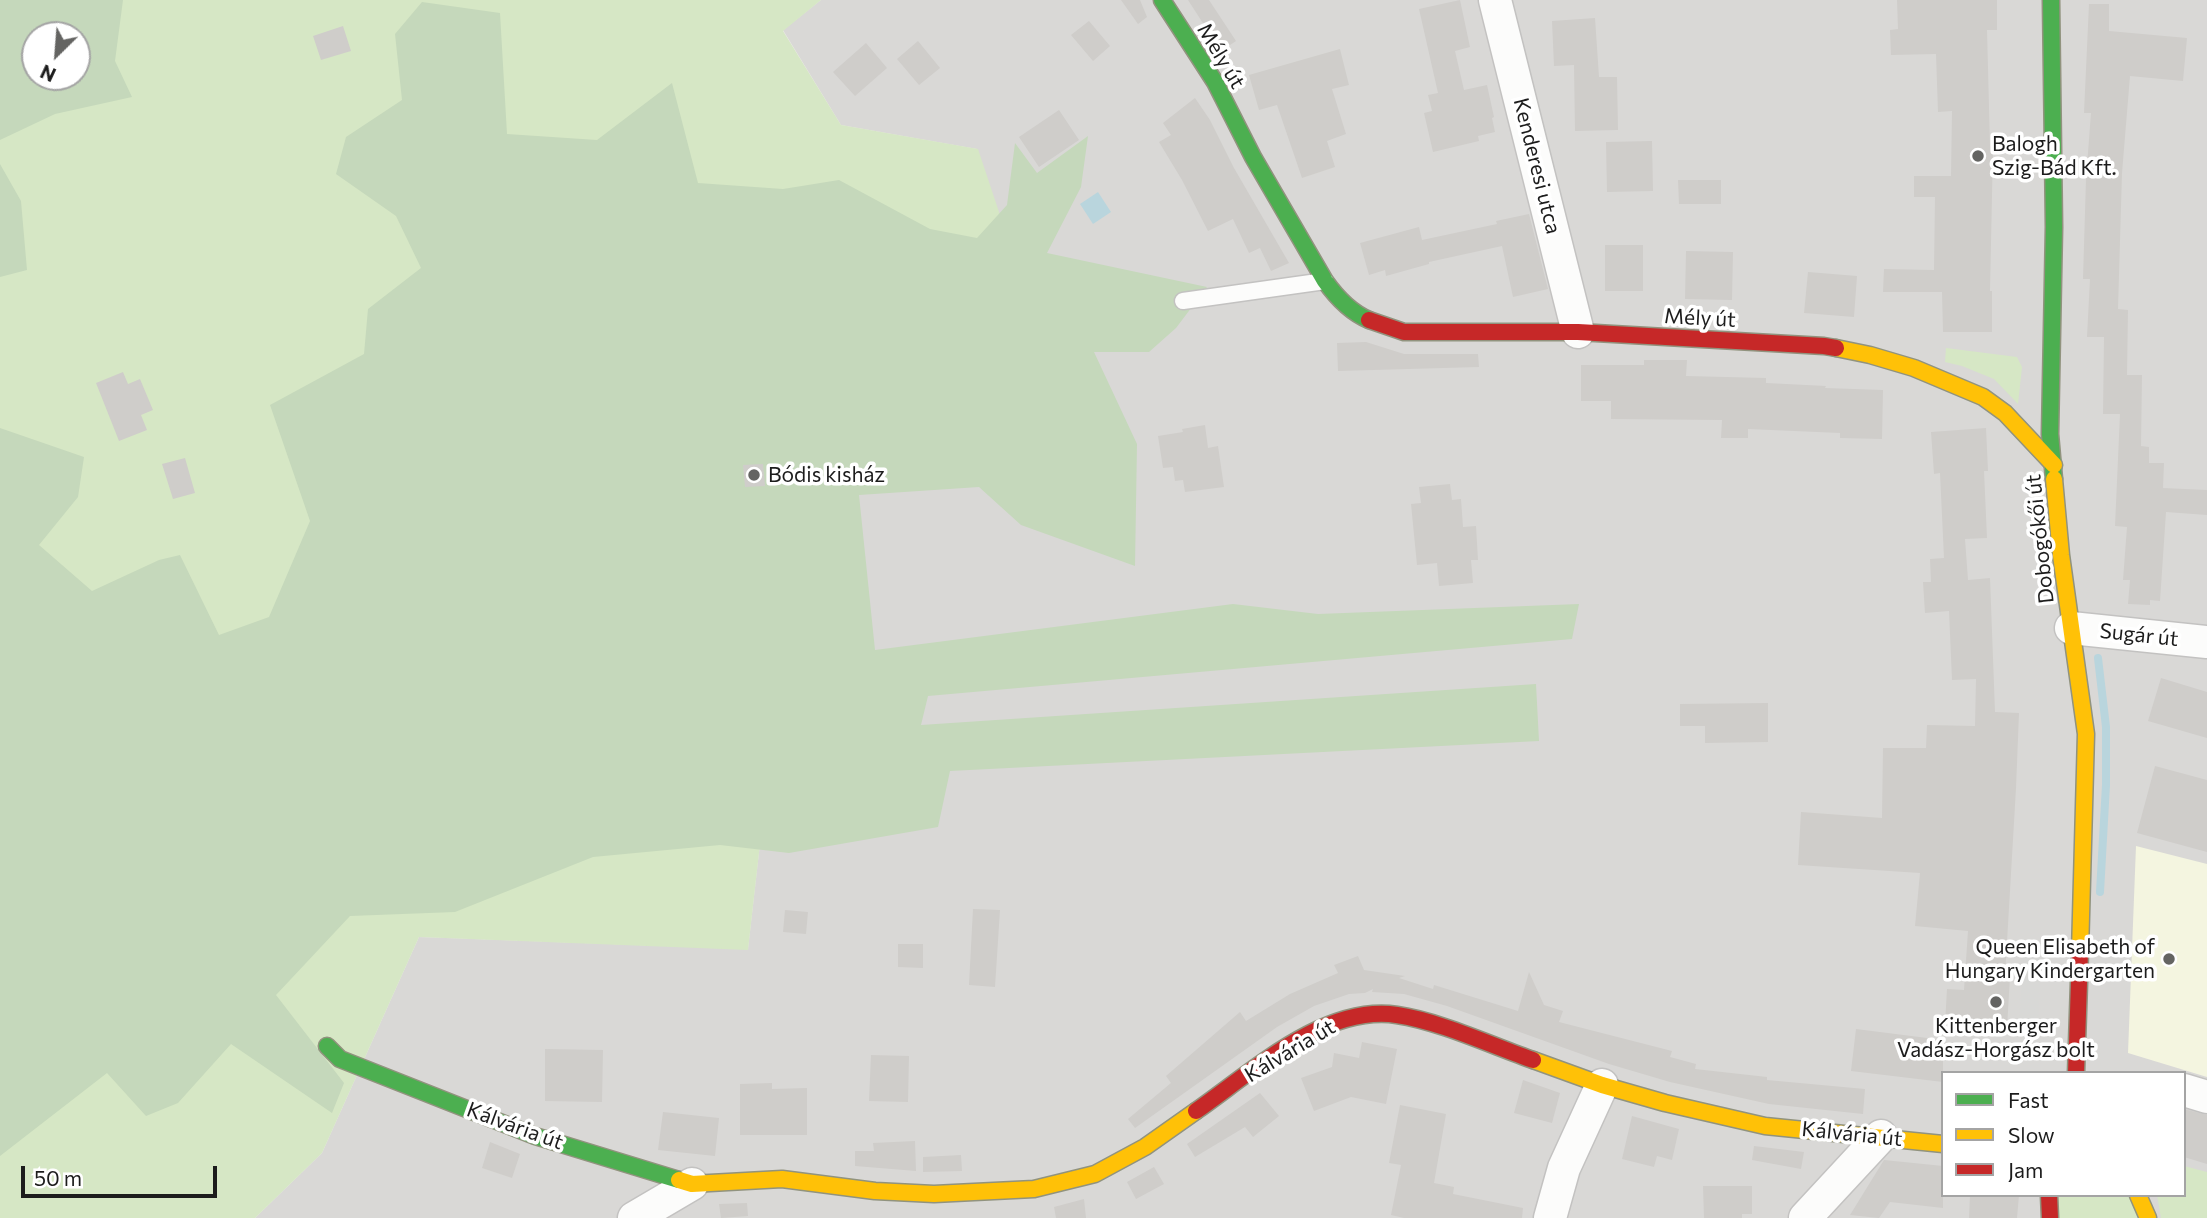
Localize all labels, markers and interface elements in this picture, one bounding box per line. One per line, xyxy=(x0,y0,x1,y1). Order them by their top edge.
street label: Mély út xyxy=(1192,19,1250,93)
north arrow xyxy=(21,21,91,91)
text: N xyxy=(36,60,59,87)
street label: Kenderesi utca xyxy=(1508,95,1566,237)
place label: Balogh Szig-Bád Kft. xyxy=(1992,131,2116,181)
marker: Balogh Szig-Bád Kft. xyxy=(1970,148,1986,164)
street label: Mély út xyxy=(1664,304,1736,332)
place label: Bódis kisház xyxy=(768,462,885,488)
marker: Bódis kisház xyxy=(746,467,762,483)
street label: Dobogókői út xyxy=(2021,473,2059,605)
street label: Sugár út xyxy=(2098,618,2180,652)
place label: Queen Elisabeth of Hungary Kindergarten xyxy=(1945,934,2155,984)
marker: Queen Elisabeth of Hungary Kindergarten xyxy=(2161,951,2177,967)
marker: Kittenberger Vadász-Horgász bolt xyxy=(1988,994,2004,1010)
place label: Kittenberger Vadász-Horgász bolt xyxy=(1897,1013,2095,1063)
street label: Kálvária út xyxy=(1240,1014,1340,1088)
legend xyxy=(1941,1071,2186,1197)
text: Fast xyxy=(2008,1087,2049,1112)
street label: Kálvária út xyxy=(463,1097,567,1155)
street label: Kálvária út xyxy=(1801,1116,1903,1152)
text: Slow xyxy=(2008,1122,2055,1147)
scale bar xyxy=(24,1152,220,1196)
text: Jam xyxy=(2008,1157,2043,1182)
text: 50 m xyxy=(34,1165,82,1190)

